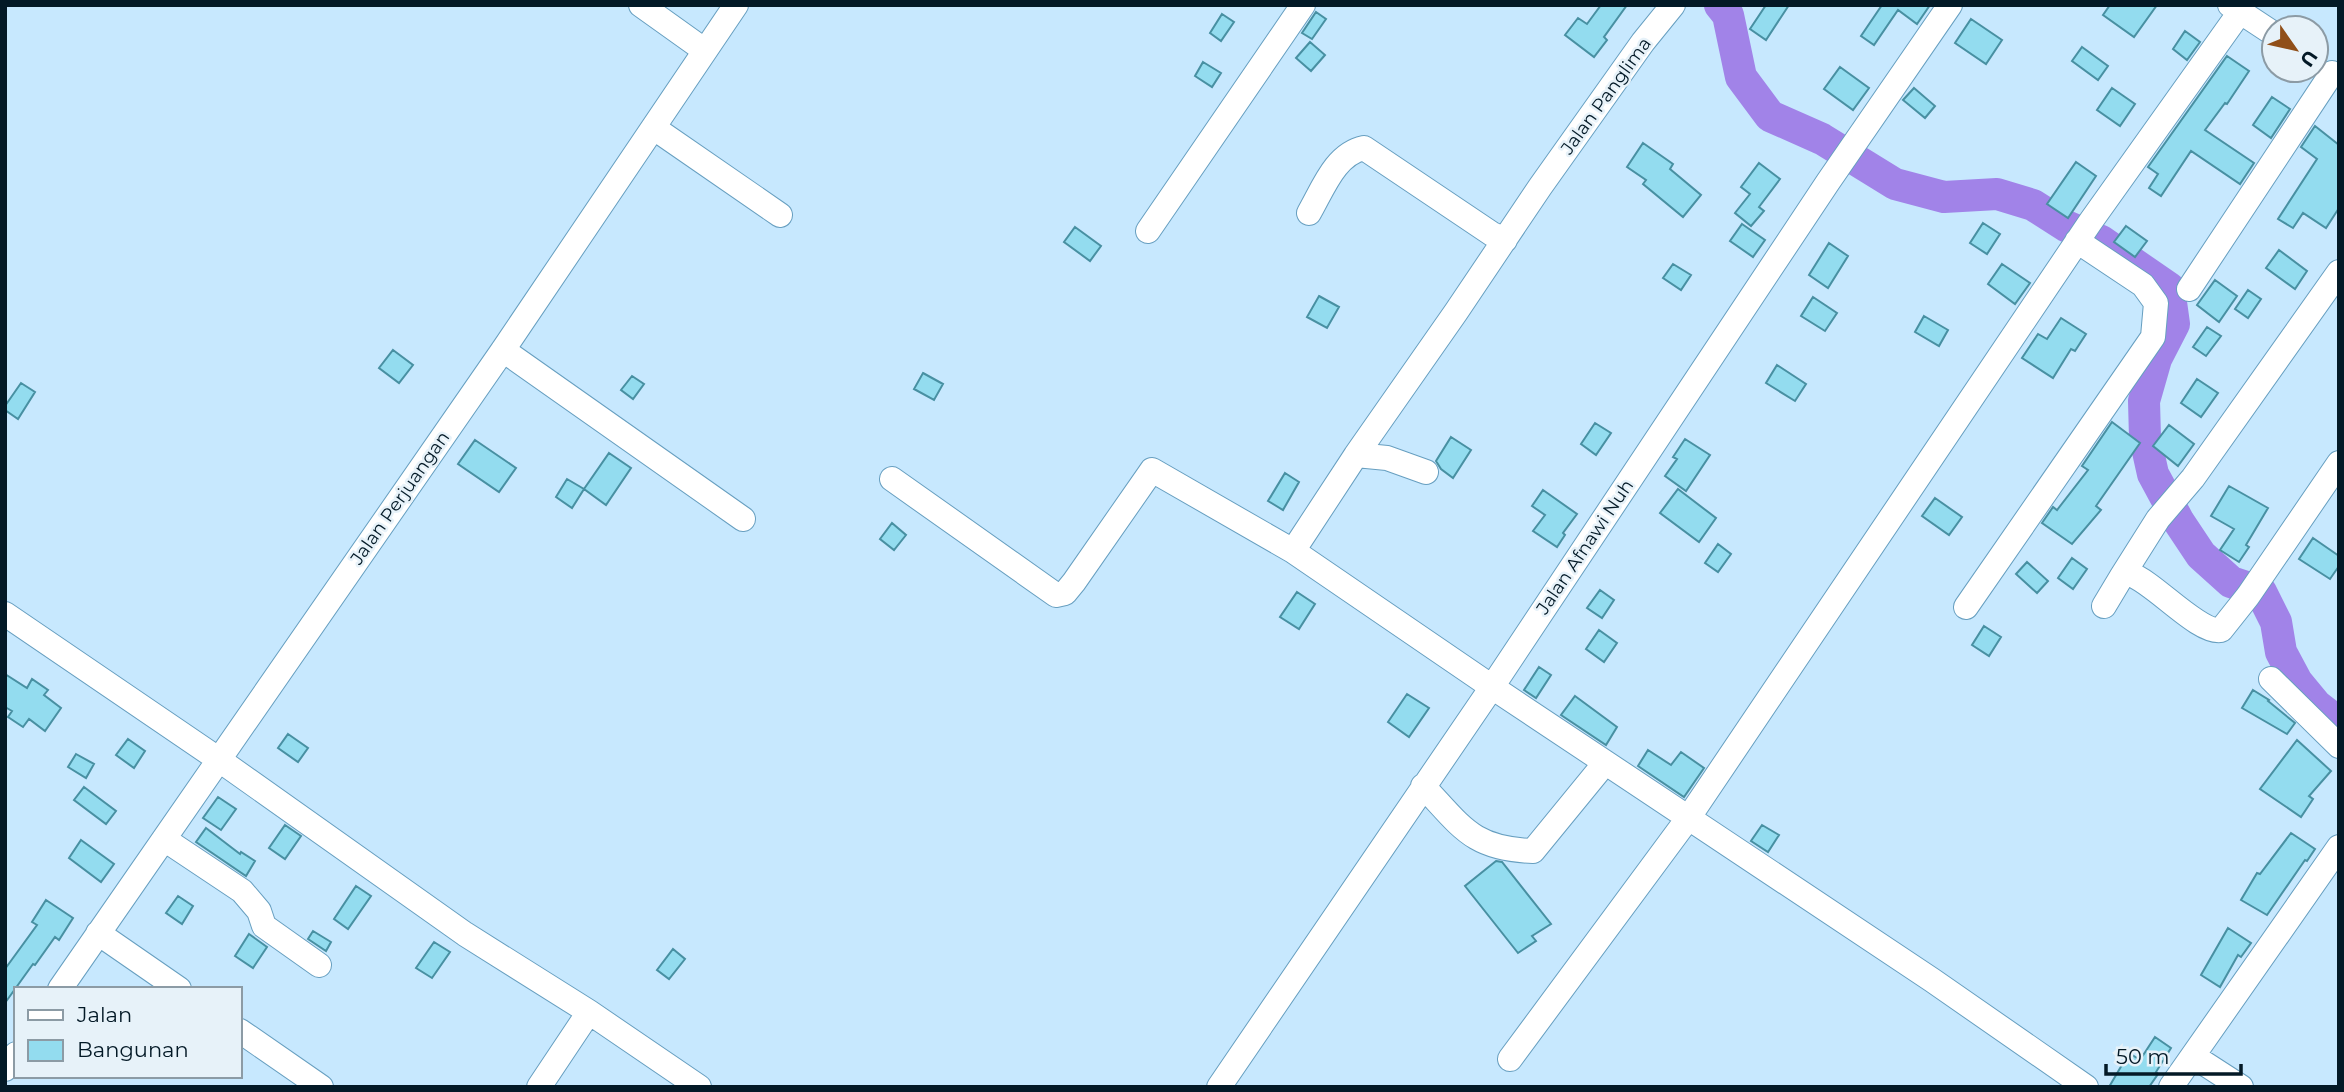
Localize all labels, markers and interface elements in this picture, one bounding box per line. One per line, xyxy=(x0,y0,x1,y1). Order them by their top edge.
north arrow xyxy=(2260,14,2330,84)
street label: Jalan Panglima xyxy=(1556,33,1656,160)
text: U xyxy=(2295,46,2322,71)
street label: Jalan Perjuangan xyxy=(345,427,454,570)
street label: Jalan Afnawi Nuh xyxy=(1531,475,1638,619)
legend xyxy=(14,987,242,1078)
text: Jalan xyxy=(76,1002,132,1027)
scale bar xyxy=(2106,1032,2241,1076)
text: Bangunan xyxy=(77,1037,189,1062)
text: 50 m xyxy=(2116,1044,2170,1069)

